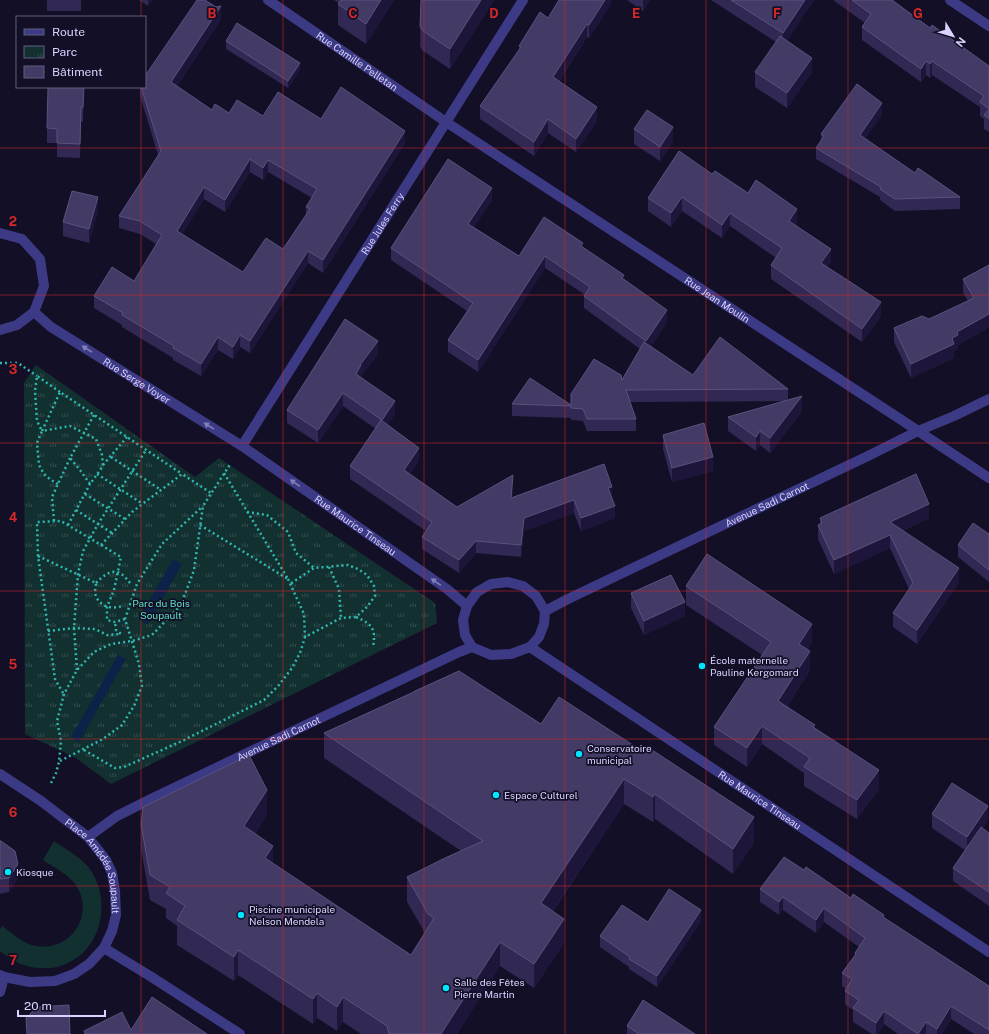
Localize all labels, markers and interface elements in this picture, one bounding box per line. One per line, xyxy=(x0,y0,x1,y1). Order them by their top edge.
text: B xyxy=(208,6,217,21)
text: C xyxy=(348,6,358,21)
text: D xyxy=(489,6,499,21)
text: E xyxy=(632,6,640,21)
text: F xyxy=(773,6,781,21)
text: G xyxy=(913,6,923,21)
legend xyxy=(16,16,146,88)
north arrow xyxy=(933,16,973,56)
text: Route xyxy=(52,25,85,39)
street label: Rue Camille Pelletan xyxy=(314,29,400,93)
text: N xyxy=(954,35,968,49)
text: Parc xyxy=(52,45,77,59)
text: Bâtiment xyxy=(52,65,103,79)
street label: Rue Jules Ferry xyxy=(358,190,407,257)
text: 2 xyxy=(9,214,17,229)
street label: Rue Jean Moulin xyxy=(682,274,752,325)
one-way arrow xyxy=(81,346,93,353)
street label: Rue Serge Voyer xyxy=(101,355,173,406)
text: 3 xyxy=(9,362,18,377)
one-way arrow xyxy=(203,422,215,429)
one-way arrow xyxy=(290,479,300,487)
street label: Avenue Sadi Carnot xyxy=(723,479,811,529)
street label: Rue Maurice Tinseau xyxy=(312,492,399,558)
text: 4 xyxy=(9,510,18,525)
one-way arrow xyxy=(431,578,442,586)
park label: Parc du Bois Soupault xyxy=(132,597,190,621)
place label: École maternelle Pauline Kergomard xyxy=(710,654,799,678)
text: 5 xyxy=(9,657,18,672)
marker: École maternelle Pauline Kergomard xyxy=(697,661,707,671)
street label: Avenue Sadi Carnot xyxy=(235,713,322,763)
place label: Conservatoire municipal xyxy=(587,742,652,766)
marker: Conservatoire municipal xyxy=(574,749,584,759)
street label: Rue Maurice Tinseau xyxy=(716,768,804,832)
place label: Espace Culturel xyxy=(504,789,578,801)
marker: Espace Culturel xyxy=(491,790,501,800)
text: 6 xyxy=(9,805,18,820)
street label: Place Amédée Soupault xyxy=(63,816,122,914)
place label: Kiosque xyxy=(16,866,54,878)
marker: Kiosque xyxy=(3,867,13,877)
place label: Piscine municipale Nelson Mendela xyxy=(249,903,335,927)
marker: Piscine municipale Nelson Mendela xyxy=(236,910,246,920)
text: 7 xyxy=(9,953,17,968)
place label: Salle des Fêtes Pierre Martin xyxy=(454,976,524,1000)
marker: Salle des Fêtes Pierre Martin xyxy=(441,983,451,993)
scale bar xyxy=(18,992,105,1018)
text: 20 m xyxy=(24,999,52,1013)

